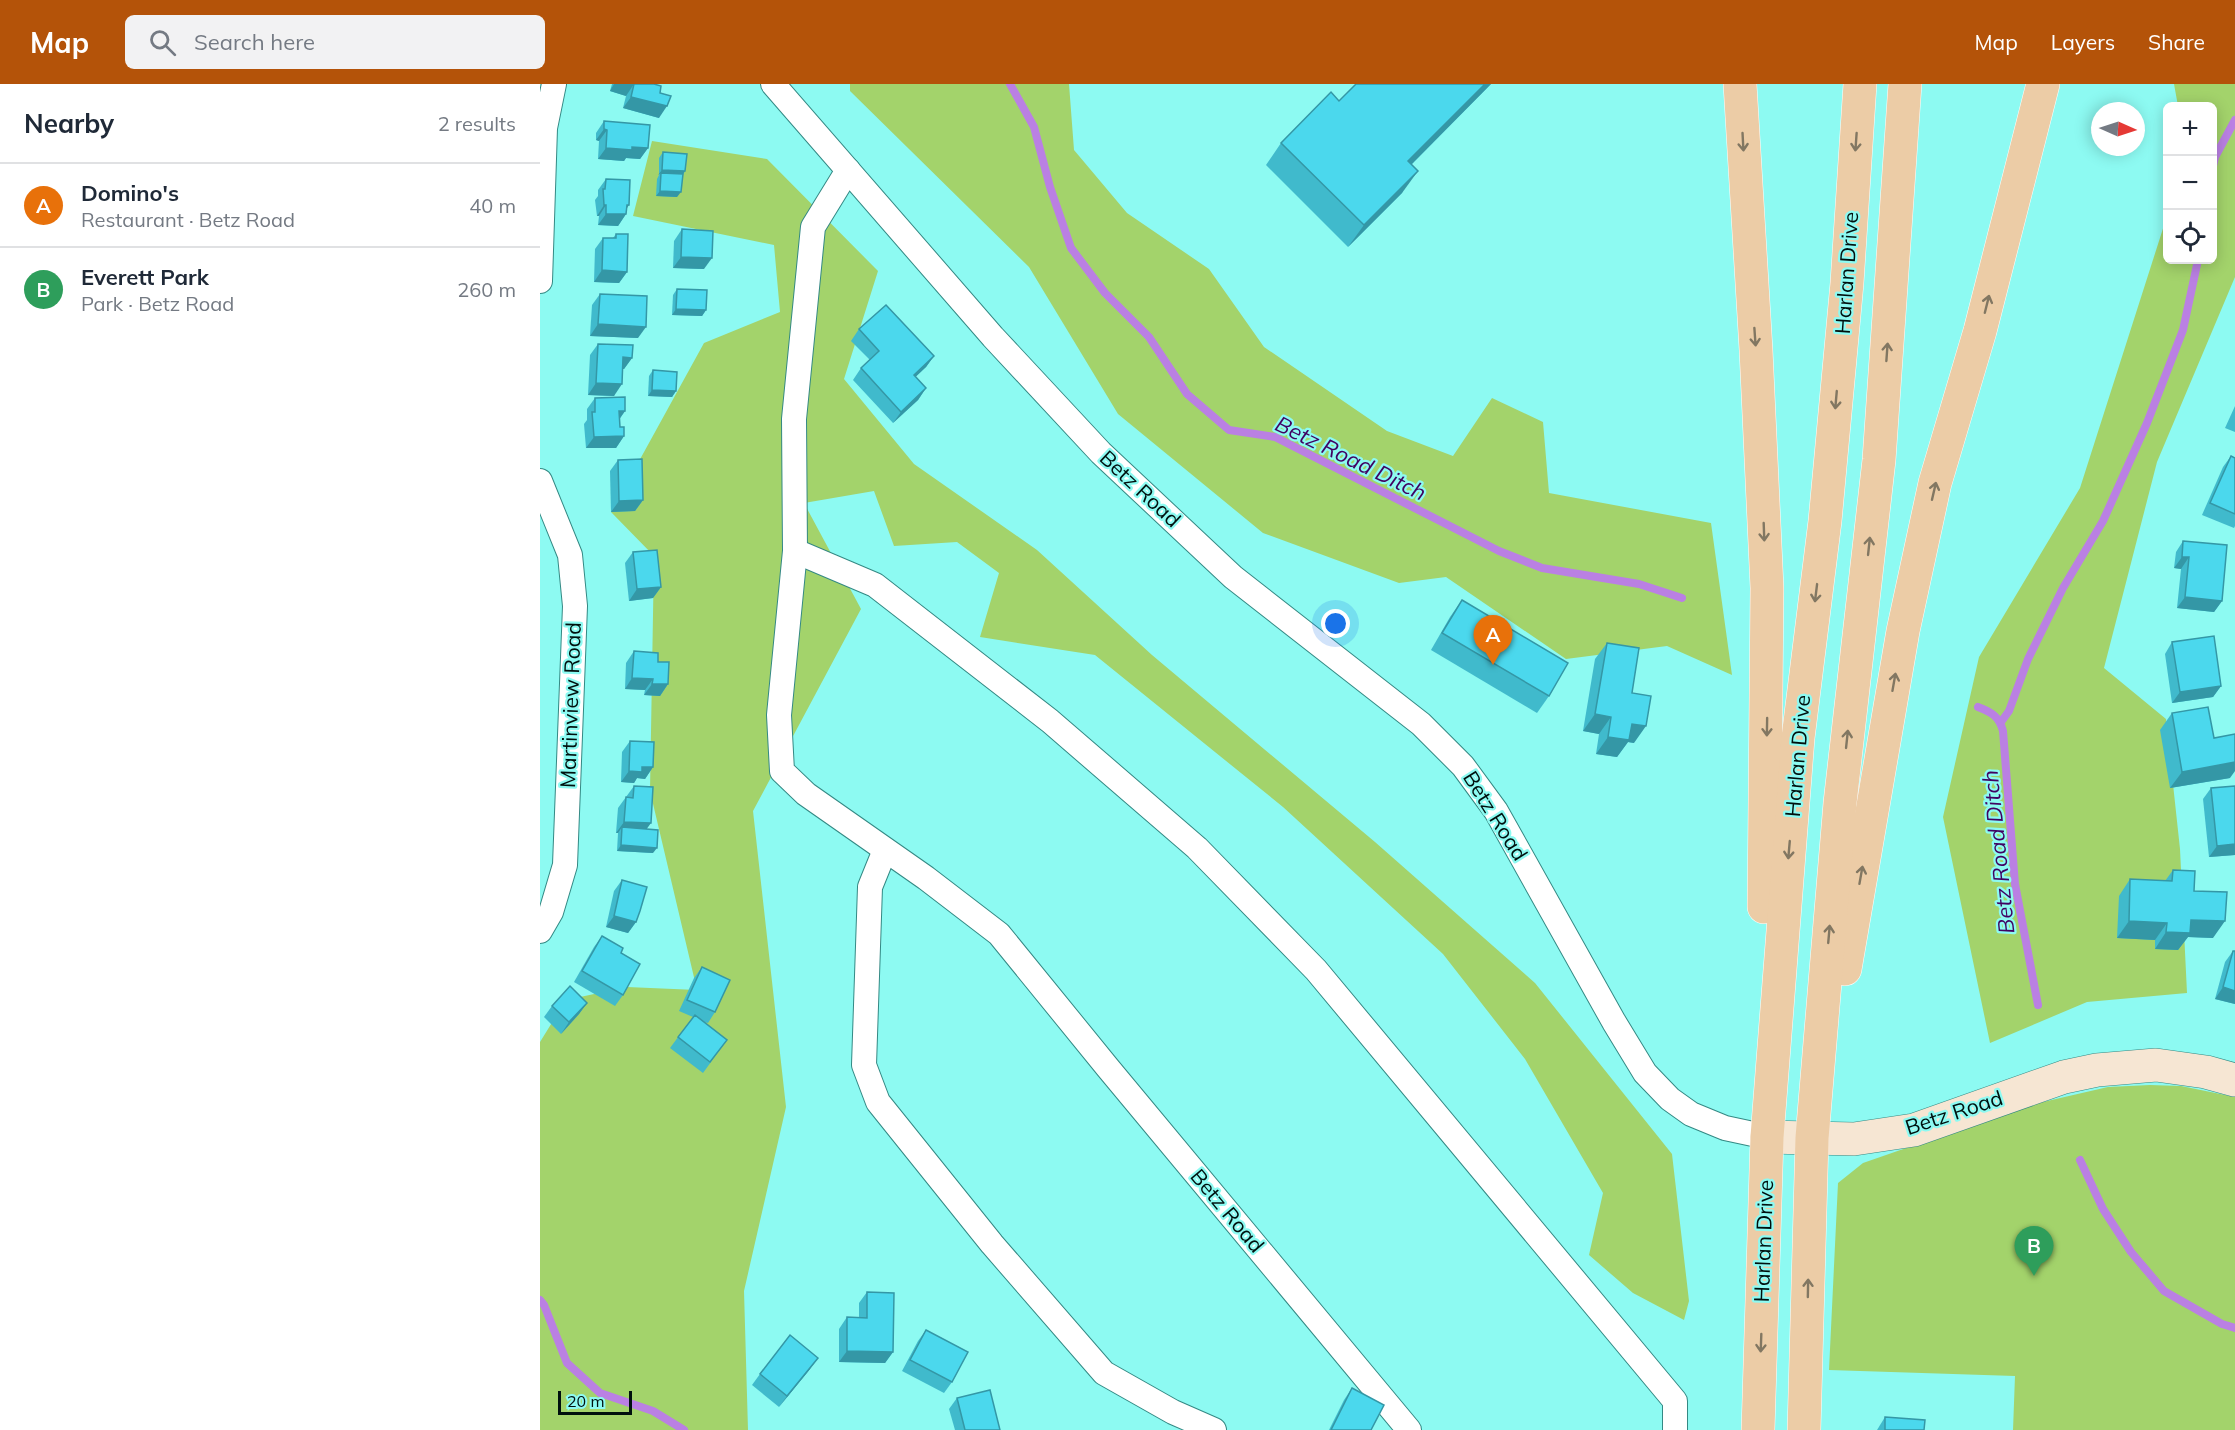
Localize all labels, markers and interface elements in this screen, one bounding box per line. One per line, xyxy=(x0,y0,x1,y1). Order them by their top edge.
search box xyxy=(125,15,545,69)
text: Map xyxy=(30,25,89,60)
icon: search xyxy=(146,26,179,59)
text: Search here xyxy=(194,28,315,56)
text: Map xyxy=(1975,29,2018,55)
text: Layers xyxy=(2051,29,2115,55)
text: Share xyxy=(2148,29,2205,55)
north arrow xyxy=(2091,102,2145,156)
map controls xyxy=(2163,102,2217,264)
button: + xyxy=(2163,102,2217,156)
text: Nearby xyxy=(24,107,114,140)
text: 2 results xyxy=(438,111,516,136)
one-way arrow xyxy=(1738,132,1749,152)
one-way arrow xyxy=(1851,132,1862,152)
button: − xyxy=(2163,156,2217,210)
text: Domino's xyxy=(81,179,179,207)
text: A xyxy=(36,193,51,218)
text: 40 m xyxy=(469,193,516,218)
text: Restaurant · Betz Road xyxy=(81,207,295,232)
button: locate xyxy=(2163,210,2217,264)
street label: Harlan Drive xyxy=(1829,211,1863,335)
text: Everett Park xyxy=(81,263,209,291)
text: B xyxy=(37,277,50,302)
text: 260 m xyxy=(457,277,516,302)
text: Park · Betz Road xyxy=(81,291,234,316)
one-way arrow xyxy=(1981,295,1993,314)
one-way arrow xyxy=(1750,327,1761,347)
one-way arrow xyxy=(1882,342,1893,362)
one-way arrow xyxy=(1830,389,1841,409)
water label: Betz Road Ditch xyxy=(1271,409,1431,507)
street label: Betz Road xyxy=(1095,444,1186,532)
one-way arrow xyxy=(1928,482,1940,501)
one-way arrow xyxy=(1759,521,1770,541)
one-way arrow xyxy=(1864,536,1875,556)
one-way arrow xyxy=(1810,583,1821,603)
your location xyxy=(1321,609,1350,638)
pin: A xyxy=(1474,616,1512,665)
street label: Martinview Road xyxy=(554,622,586,788)
one-way arrow xyxy=(1889,673,1900,693)
street label: Harlan Drive xyxy=(1779,694,1815,818)
one-way arrow xyxy=(1761,716,1773,736)
one-way arrow xyxy=(1842,730,1853,750)
street label: Betz Road xyxy=(1458,766,1534,865)
water label: Betz Road Ditch xyxy=(1975,769,2021,935)
one-way arrow xyxy=(1783,840,1794,860)
one-way arrow xyxy=(1856,865,1867,885)
one-way arrow xyxy=(1824,924,1835,944)
street label: Betz Road xyxy=(1902,1084,2006,1140)
street label: Betz Road xyxy=(1185,1163,1270,1257)
street label: Harlan Drive xyxy=(1748,1179,1778,1303)
pin: B xyxy=(2014,1226,2054,1276)
one-way arrow xyxy=(1802,1278,1814,1298)
one-way arrow xyxy=(1755,1332,1766,1352)
scale bar xyxy=(558,1388,632,1416)
text: 20 m xyxy=(567,1391,604,1411)

